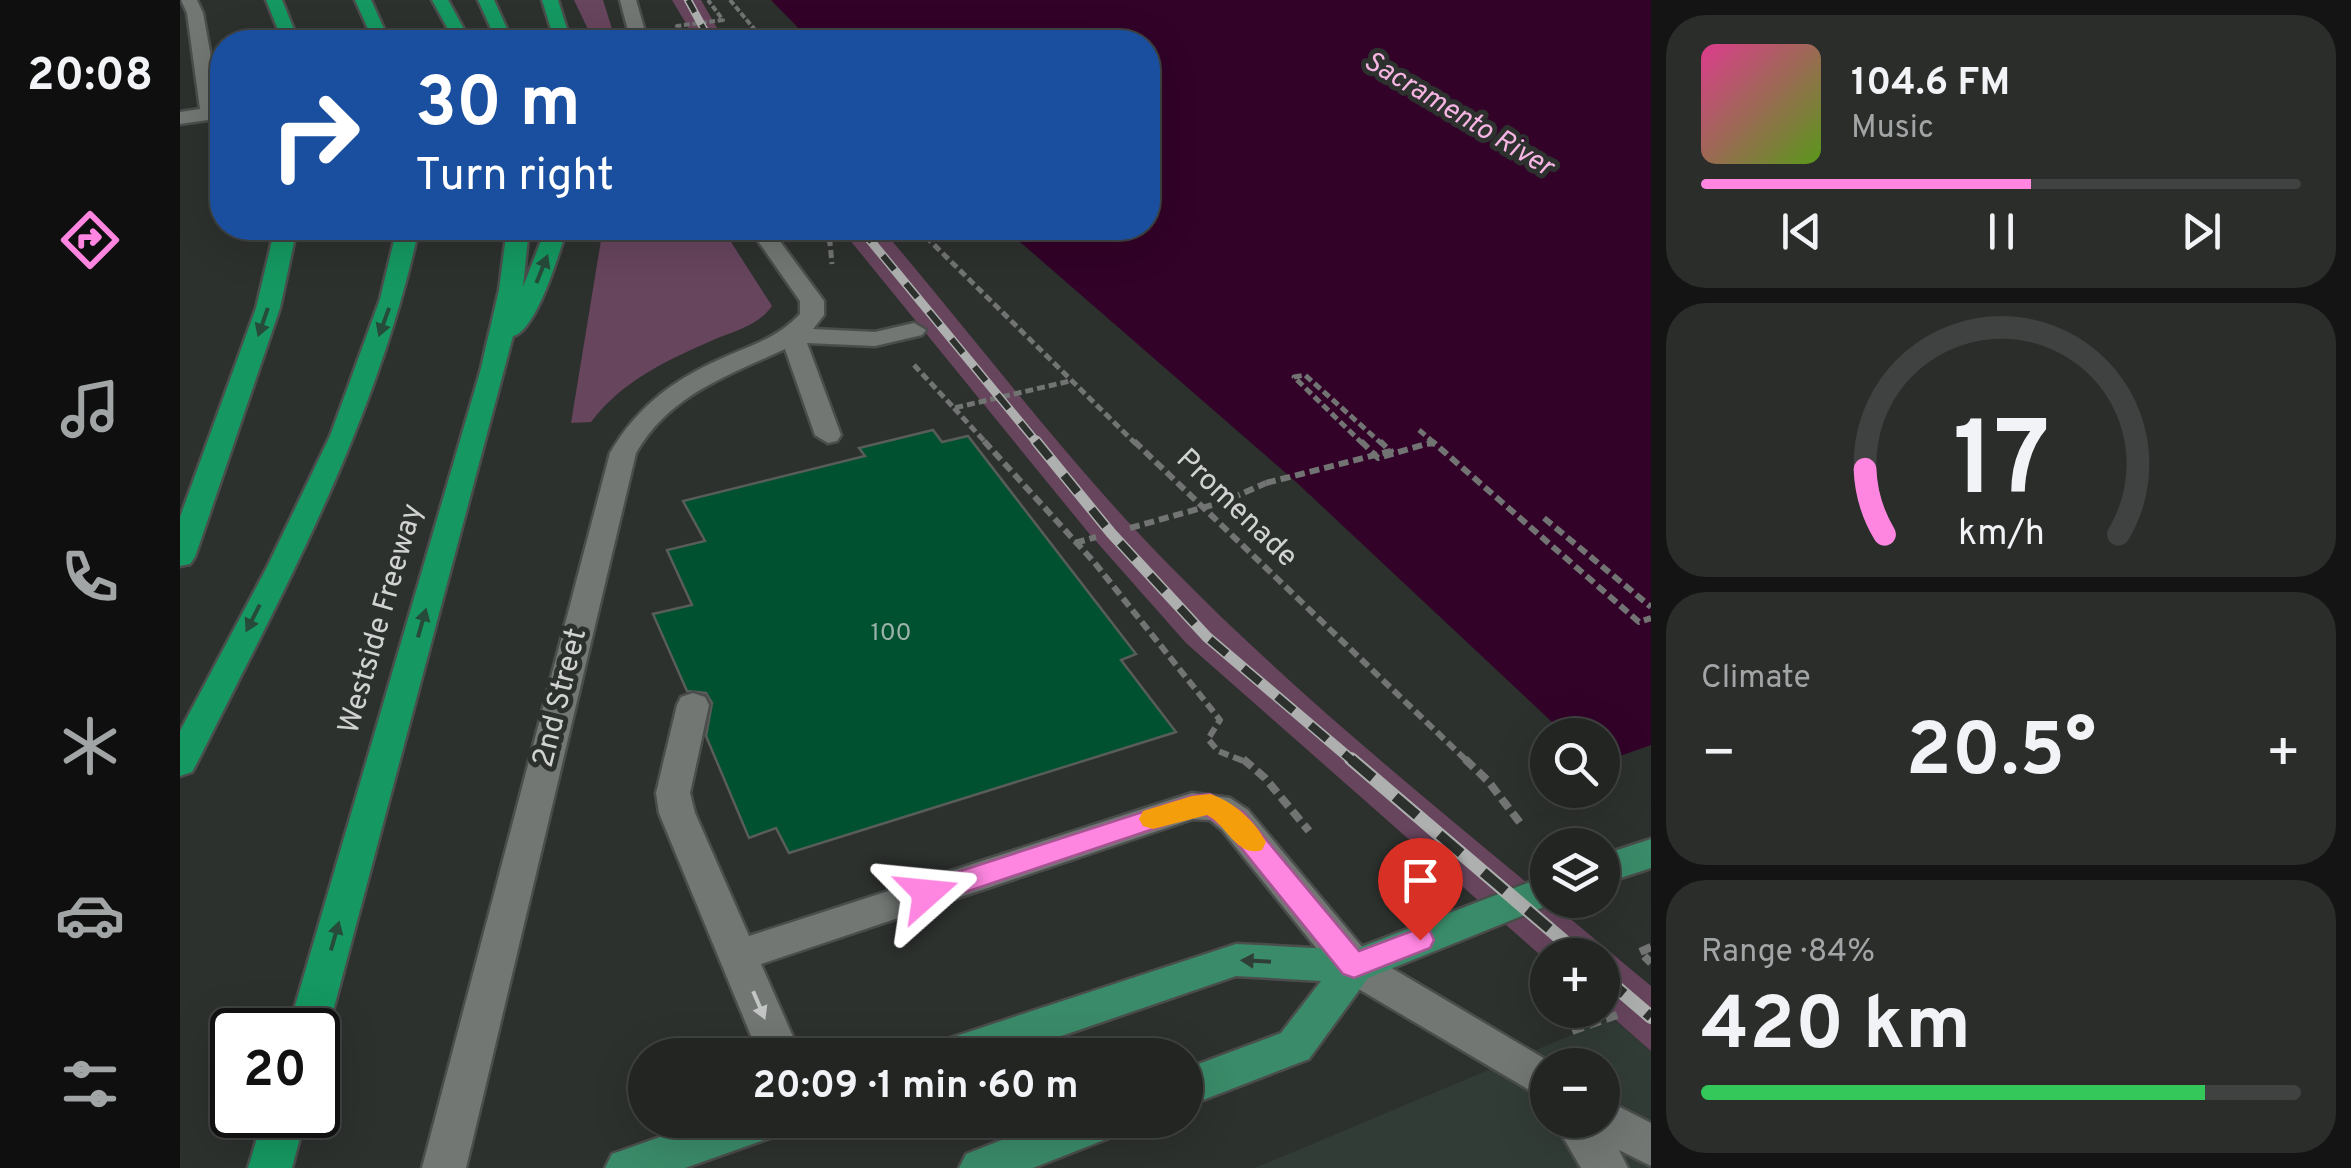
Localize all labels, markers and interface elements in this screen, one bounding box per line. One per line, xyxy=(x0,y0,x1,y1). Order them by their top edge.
water label: Sacramento River xyxy=(1356,44,1562,187)
text: 20:08 xyxy=(27,49,153,106)
text: 104.6 FM xyxy=(1851,60,2010,109)
text: 30 m xyxy=(415,62,581,151)
icon: right xyxy=(250,70,380,200)
text: Music xyxy=(1851,109,1934,149)
text: Turn right xyxy=(415,149,614,206)
icon: previous xyxy=(1774,204,1829,259)
icon: pause xyxy=(1974,204,2029,259)
icon: next xyxy=(2174,204,2229,259)
icon: directions xyxy=(55,205,125,275)
one-way arrow xyxy=(534,254,550,284)
one-way arrow xyxy=(376,307,391,337)
one-way arrow xyxy=(255,308,270,338)
icon: music xyxy=(55,374,125,444)
text: 17 xyxy=(1952,400,2050,532)
street label: Promenade xyxy=(1167,442,1305,576)
street label: Westside Freeway xyxy=(331,500,433,738)
text: km/h xyxy=(1958,512,2044,558)
icon: phone xyxy=(55,542,125,612)
one-way arrow xyxy=(245,604,262,633)
one-way arrow xyxy=(415,607,431,638)
house number: 100 xyxy=(870,618,912,650)
street label: 2nd Street xyxy=(526,625,596,771)
text: Climate xyxy=(1701,659,1811,699)
text: 20.5° xyxy=(1906,707,2096,802)
icon: climate xyxy=(55,711,125,781)
map controls xyxy=(1530,718,1620,1138)
button: search xyxy=(1530,718,1620,808)
text: − xyxy=(1701,721,1736,791)
text: + xyxy=(2266,721,2301,791)
button: layers xyxy=(1530,828,1620,918)
pin xyxy=(1378,838,1463,941)
position arrow xyxy=(875,841,979,945)
icon: arrive xyxy=(1393,853,1448,908)
icon: car xyxy=(55,880,125,950)
one-way arrow xyxy=(327,920,343,951)
text: Range · 84% xyxy=(1701,933,1875,973)
button: + xyxy=(1530,938,1620,1028)
one-way arrow xyxy=(1240,953,1272,969)
text: 420 km xyxy=(1701,981,1971,1076)
one-way arrow xyxy=(751,991,767,1021)
speed limit sign: 20 xyxy=(210,1008,340,1138)
button: − xyxy=(1530,1048,1620,1138)
icon: filters xyxy=(55,1049,125,1119)
text: 20:09 · 1 min · 60 m xyxy=(752,1063,1079,1112)

